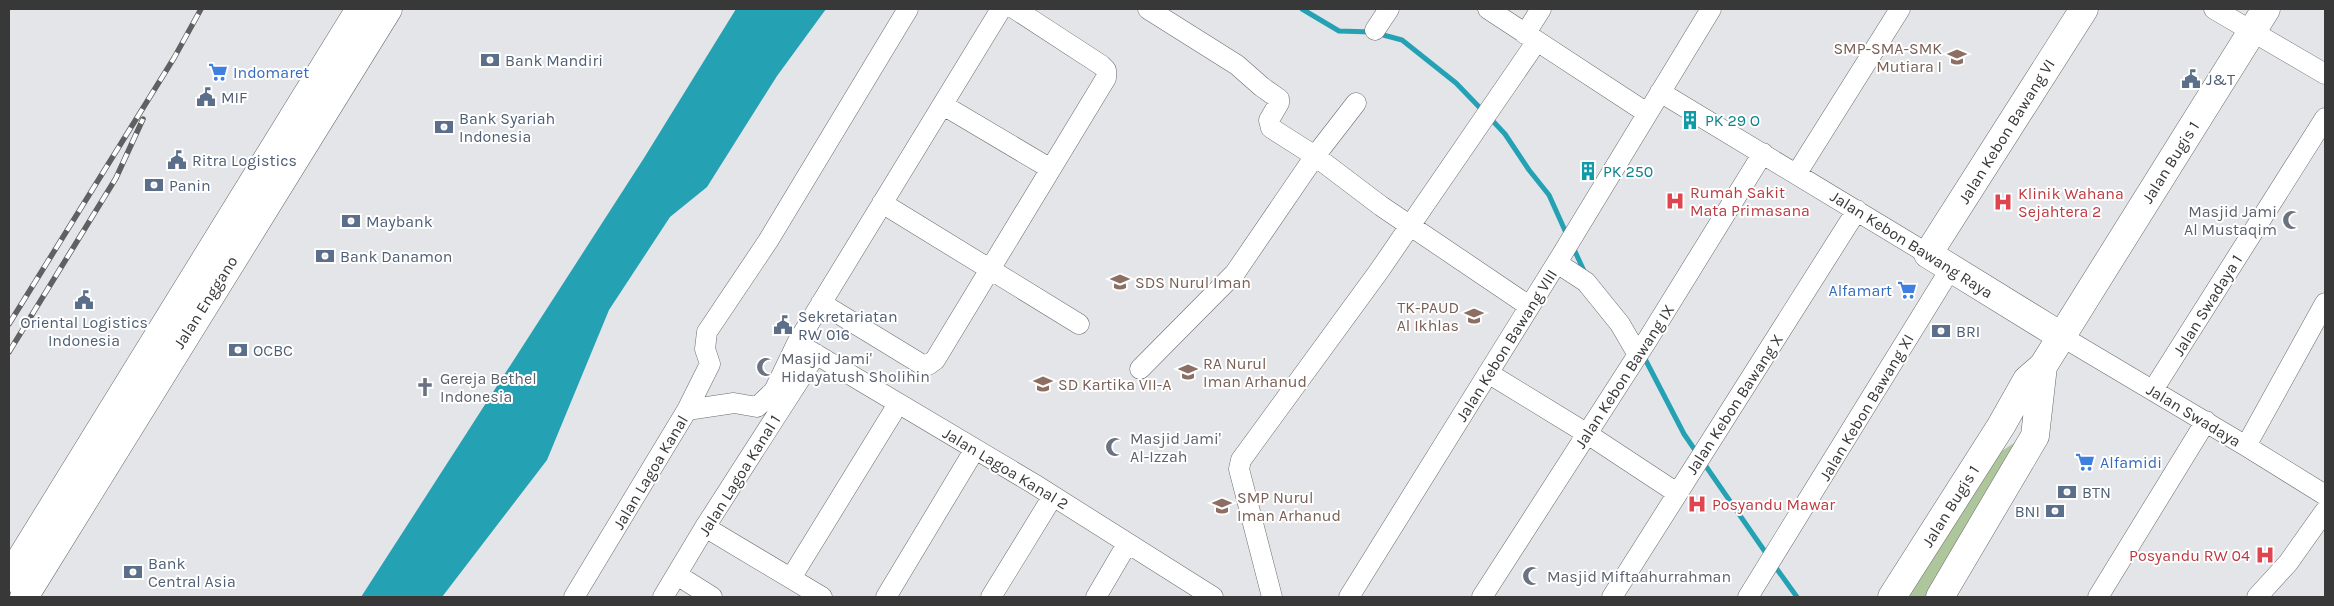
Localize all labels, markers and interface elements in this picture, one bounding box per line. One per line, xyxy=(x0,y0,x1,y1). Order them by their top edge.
place label: SMP-SMA-SMK Mutiara I xyxy=(1833,39,1942,76)
school or university icon: SMP-SMA-SMK Mutiara I xyxy=(1946,46,1968,68)
bank icon: Bank Mandiri xyxy=(479,49,501,71)
place label: Bank Mandiri xyxy=(505,51,603,70)
street label: Jalan Kebon Bawang VI xyxy=(1954,56,2059,207)
supermarket icon: Indomaret xyxy=(207,61,229,83)
place label: Indomaret xyxy=(233,63,309,82)
public building icon: J&T xyxy=(2180,68,2202,90)
place label: J&T xyxy=(2206,70,2235,89)
public building icon: MIF xyxy=(195,86,217,108)
place label: MIF xyxy=(221,88,247,107)
place label: Bank Syariah Indonesia xyxy=(459,109,555,146)
building icon: PK 29 O xyxy=(1679,109,1701,131)
place label: PK 29 O xyxy=(1705,111,1760,130)
bank icon: Bank Syariah Indonesia xyxy=(433,116,455,138)
street label: Jalan Bugis 1 xyxy=(2138,118,2203,207)
public building icon: Ritra Logistics xyxy=(166,149,188,171)
place label: Ritra Logistics xyxy=(192,151,297,170)
building icon: PK 250 xyxy=(1577,160,1599,182)
place label: PK 250 xyxy=(1603,162,1653,181)
bank icon: Panin xyxy=(143,174,165,196)
place label: Panin xyxy=(169,176,211,195)
place label: Rumah Sakit Mata Primasana xyxy=(1690,183,1810,220)
place label: Klinik Wahana Sejahtera 2 xyxy=(2018,184,2124,221)
street label: Jalan Kebon Bawang Raya xyxy=(1827,187,1997,302)
hospital icon: Rumah Sakit Mata Primasana xyxy=(1664,190,1686,212)
hospital icon: Klinik Wahana Sejahtera 2 xyxy=(1992,191,2014,213)
place label: Masjid Jami Al Mustaqim xyxy=(2184,202,2277,239)
mosque icon: Masjid Jami Al Mustaqim xyxy=(2281,209,2303,231)
bank icon: Maybank xyxy=(340,210,362,232)
place label: Maybank xyxy=(366,212,433,231)
bank icon: Bank Danamon xyxy=(314,245,336,267)
place label: Bank Danamon xyxy=(340,247,452,266)
street label: Jalan Swadaya 1 xyxy=(2169,251,2246,359)
street label: Jalan Enggano xyxy=(169,252,242,352)
street label: Jalan Kebon Bawang VIII xyxy=(1452,266,1561,425)
school or university icon: SDS Nurul Iman xyxy=(1109,271,1131,293)
place label: SDS Nurul Iman xyxy=(1135,273,1251,292)
supermarket icon: Alfamart xyxy=(1896,279,1918,301)
place label: Alfamart xyxy=(1828,281,1892,300)
public building icon: Oriental Logistics Indonesia xyxy=(73,289,95,311)
place label: TK-PAUD Al Ikhlas xyxy=(1397,298,1459,335)
street label: Jalan Kebon Bawang IX xyxy=(1571,301,1678,452)
school or university icon: TK-PAUD Al Ikhlas xyxy=(1463,305,1485,327)
place label: Sekretariatan RW 016 xyxy=(798,307,898,344)
place label: Oriental Logistics Indonesia xyxy=(20,313,148,350)
public building icon: Sekretariatan RW 016 xyxy=(772,314,794,336)
bank icon: BRI xyxy=(1930,320,1952,342)
place label: BRI xyxy=(1956,322,1980,341)
street label: Jalan Kebon Bawang XI xyxy=(1815,330,1918,484)
street label: Jalan Kebon Bawang X xyxy=(1682,331,1787,478)
bank icon: OCBC xyxy=(227,339,249,361)
place label: OCBC xyxy=(253,341,293,360)
place label: Masjid Jami' Hidayatush Sholihin xyxy=(781,349,930,386)
place label: RA Nurul Iman Arhanud xyxy=(1203,354,1307,391)
mosque icon: Masjid Jami' Hidayatush Sholihin xyxy=(755,356,777,378)
school or university icon: RA Nurul Iman Arhanud xyxy=(1177,361,1199,383)
place label: Gereja Bethel Indonesia xyxy=(440,369,537,406)
school or university icon: SD Kartika VII-A xyxy=(1032,373,1054,395)
place label: SD Kartika VII-A xyxy=(1058,375,1171,394)
church icon: Gereja Bethel Indonesia xyxy=(414,376,436,398)
street label: Jalan Swadaya xyxy=(2143,380,2244,451)
street label: Jalan Lagoa Kanal 1 xyxy=(694,411,784,539)
street label: Jalan Lagoa Kanal xyxy=(609,412,692,533)
street label: Jalan Lagoa Kanal 2 xyxy=(939,423,1072,513)
place label: Masjid Jami' Al-Izzah xyxy=(1130,429,1221,466)
mosque icon: Masjid Jami' Al-Izzah xyxy=(1104,436,1126,458)
supermarket icon: Alfamidi xyxy=(2074,451,2096,473)
place label: Alfamidi xyxy=(2100,453,2162,472)
street label: Jalan Bugis 1 xyxy=(1918,462,1983,551)
bank icon: BTN xyxy=(2056,481,2078,503)
place label: BTN xyxy=(2082,483,2111,502)
place label: SMP Nurul Iman Arhanud xyxy=(1237,488,1341,525)
hospital icon: Posyandu Mawar xyxy=(1686,493,1708,515)
school or university icon: SMP Nurul Iman Arhanud xyxy=(1211,495,1233,517)
place label: Posyandu Mawar xyxy=(1712,495,1835,514)
bank icon: BNI xyxy=(2044,500,2066,522)
place label: BNI xyxy=(2015,502,2040,521)
hospital icon: Posyandu RW 04 xyxy=(2254,544,2276,566)
place label: Posyandu RW 04 xyxy=(2129,546,2250,565)
place label: Bank Central Asia xyxy=(148,554,236,591)
bank icon: Bank Central Asia xyxy=(122,561,144,583)
mosque icon: Masjid Miftaahurrahman xyxy=(1521,565,1543,587)
place label: Masjid Miftaahurrahman xyxy=(1547,567,1731,586)

